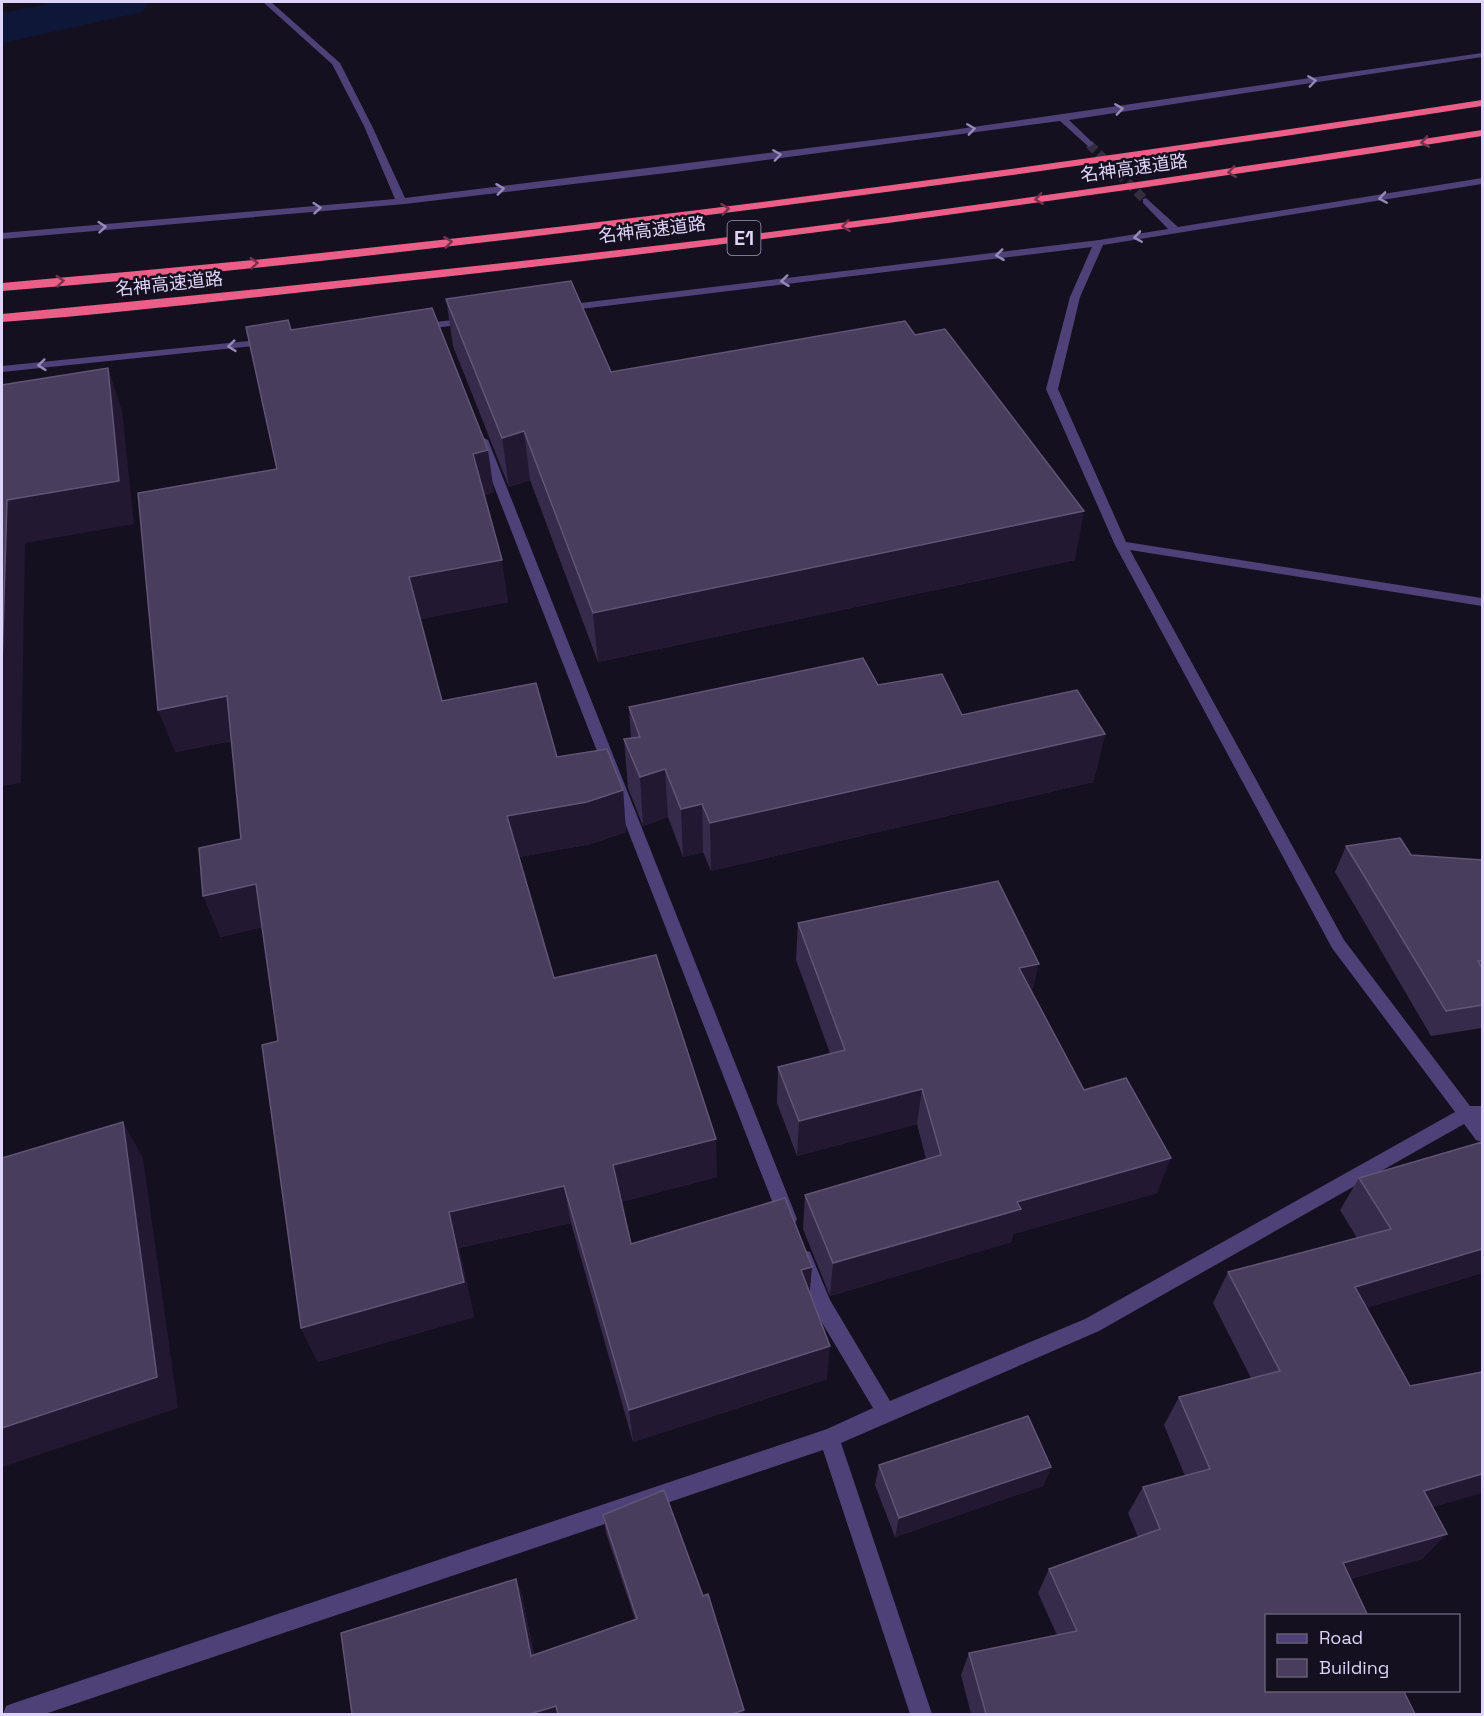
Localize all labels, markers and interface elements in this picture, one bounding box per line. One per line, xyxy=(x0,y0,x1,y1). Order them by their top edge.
one-way arrow xyxy=(1308,76,1317,88)
one-way arrow xyxy=(1115,103,1124,115)
one-way arrow xyxy=(966,124,975,136)
one-way arrow xyxy=(1420,136,1429,148)
street label: 名神高速道路 xyxy=(1079,149,1189,186)
one-way arrow xyxy=(773,150,782,162)
one-way arrow xyxy=(1228,166,1237,178)
one-way arrow xyxy=(496,183,505,196)
one-way arrow xyxy=(1379,191,1388,203)
one-way arrow xyxy=(1034,193,1044,205)
one-way arrow xyxy=(312,202,321,215)
one-way arrow xyxy=(720,203,729,216)
street label: 名神高速道路 xyxy=(597,212,707,247)
one-way arrow xyxy=(841,219,850,232)
one-way arrow xyxy=(97,221,106,234)
road number: E1 xyxy=(728,221,760,255)
one-way arrow xyxy=(1133,230,1143,243)
one-way arrow xyxy=(443,236,452,248)
one-way arrow xyxy=(995,248,1004,261)
one-way arrow xyxy=(249,257,258,270)
street label: 名神高速道路 xyxy=(114,266,224,301)
one-way arrow xyxy=(781,274,790,287)
one-way arrow xyxy=(55,275,64,288)
one-way arrow xyxy=(228,339,237,352)
one-way arrow xyxy=(38,358,47,371)
legend xyxy=(1265,1614,1460,1692)
text: Road xyxy=(1319,1626,1363,1649)
text: Building xyxy=(1319,1656,1389,1679)

